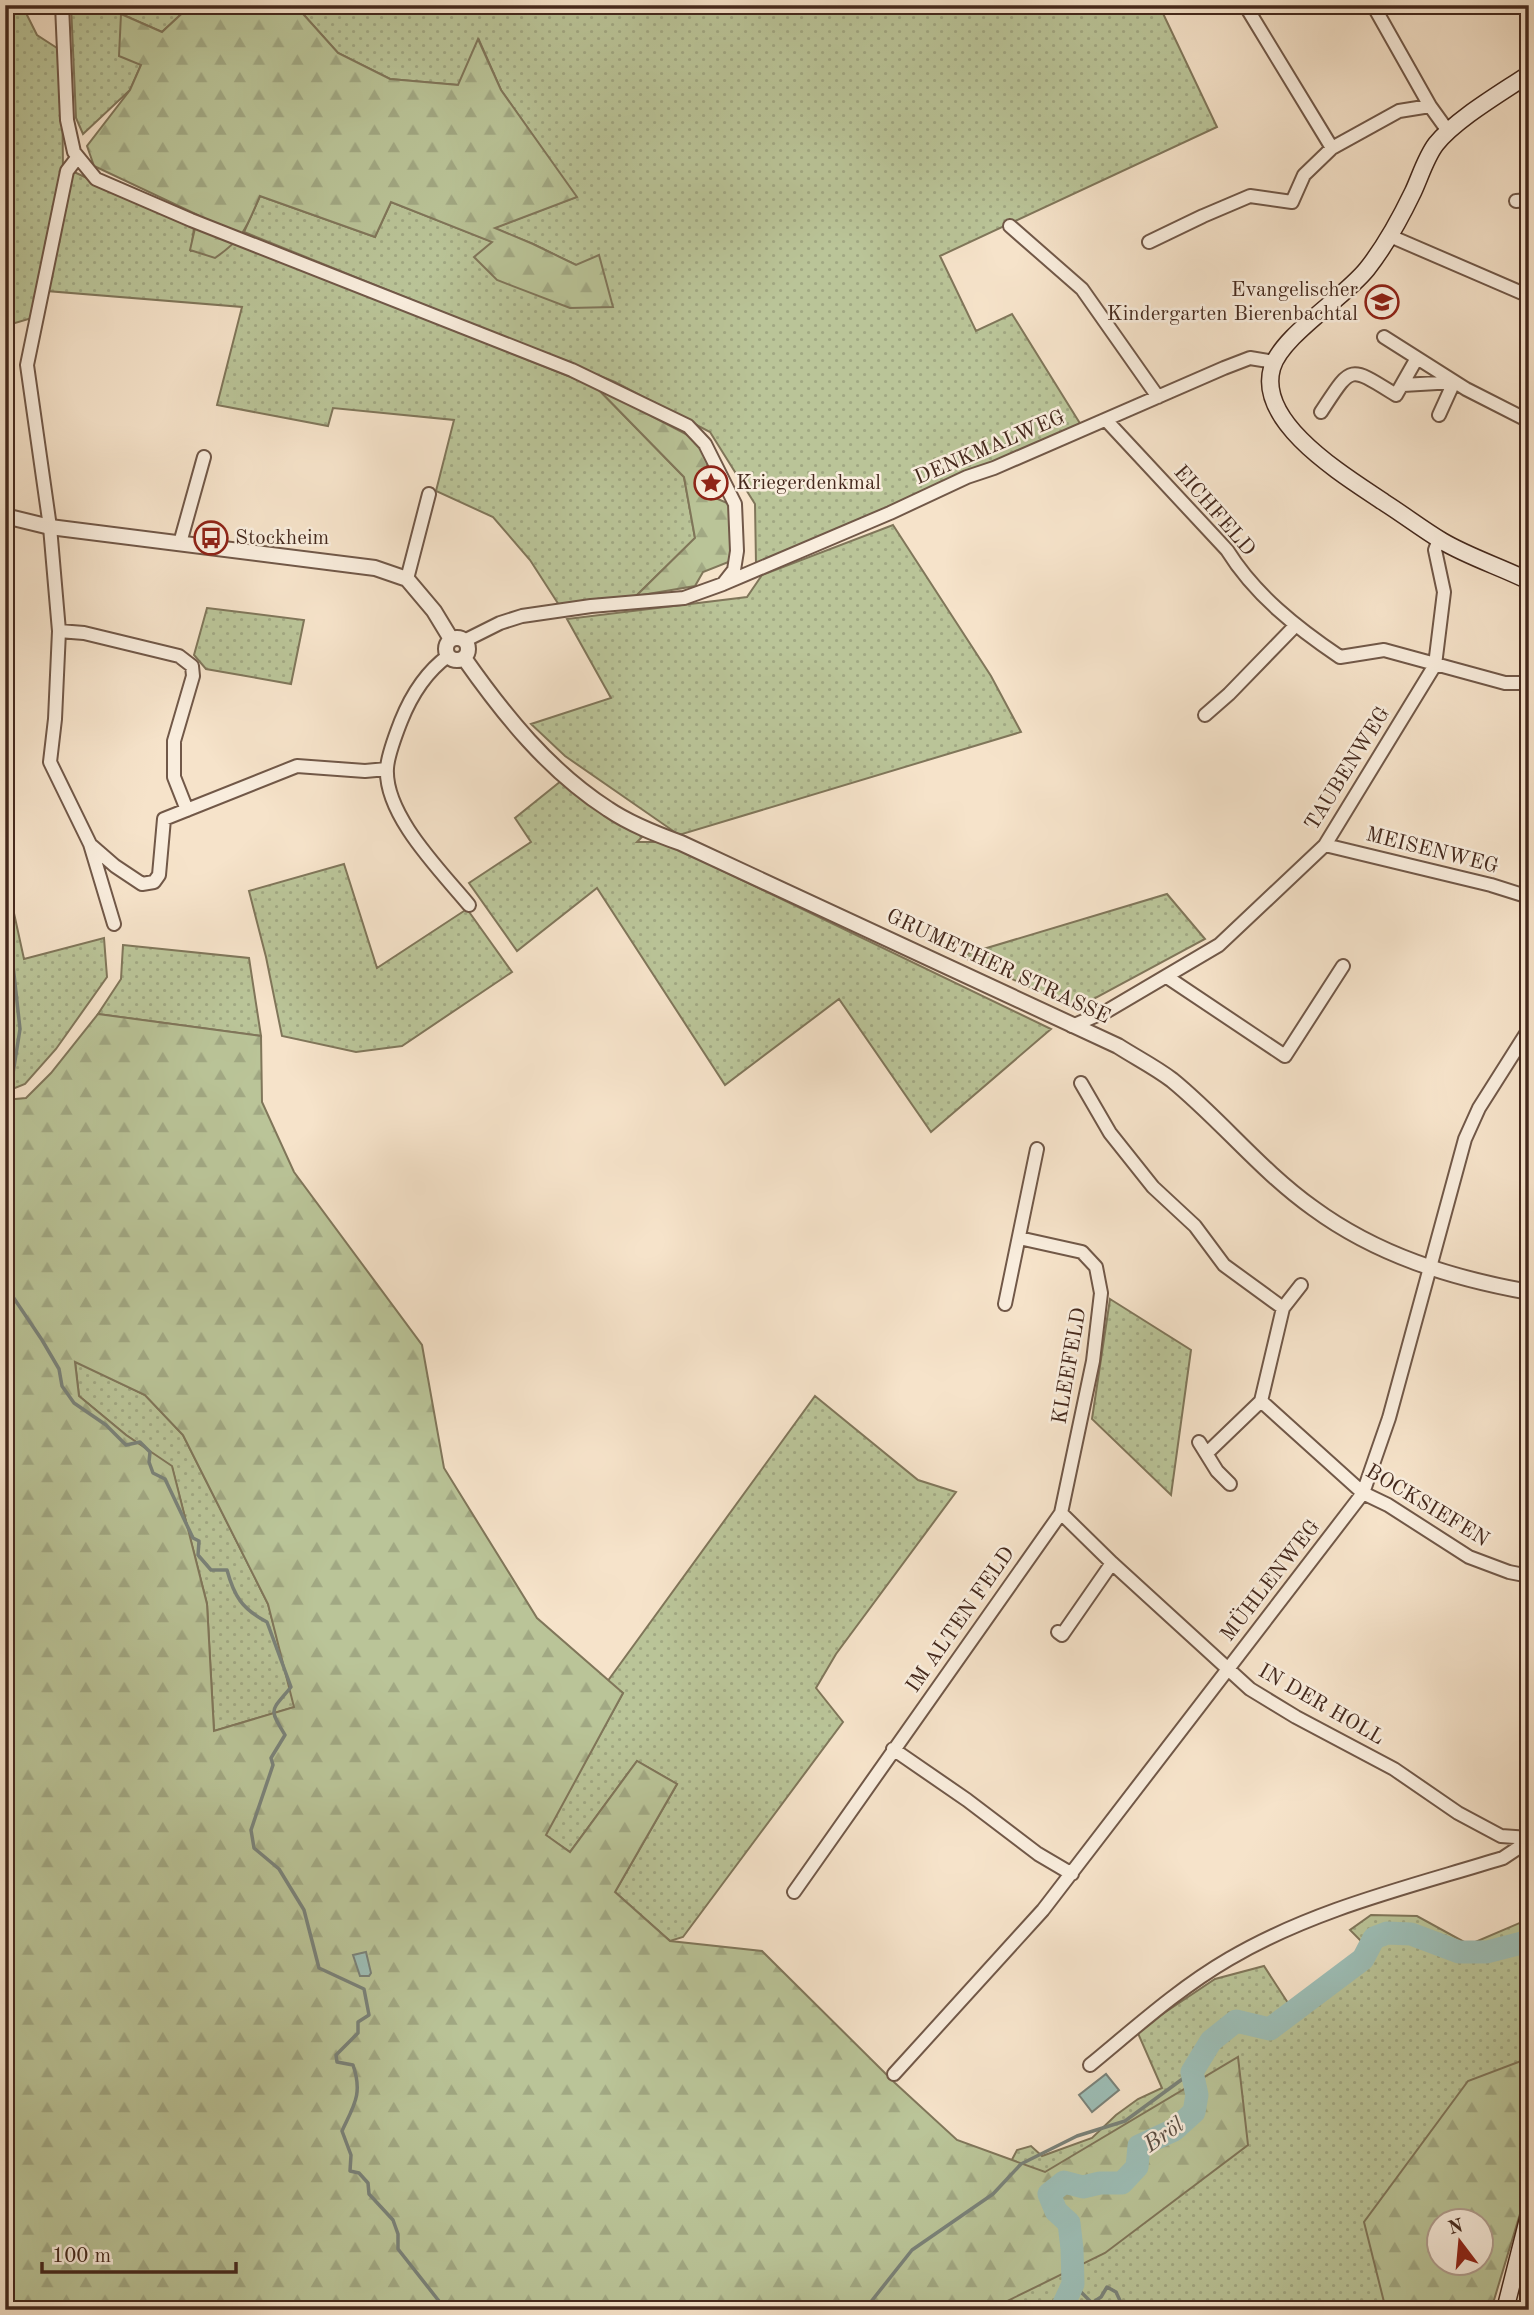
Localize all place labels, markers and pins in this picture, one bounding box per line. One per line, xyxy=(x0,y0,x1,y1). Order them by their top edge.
place label: Evangelischer Kindergarten Bierenbachtal xyxy=(1107,280,1358,325)
school or university icon: Evangelischer Kindergarten Bierenbachtal xyxy=(1363,283,1401,321)
place icon: Kriegerdenkmal xyxy=(692,464,730,502)
place label: Kriegerdenkmal xyxy=(736,473,881,494)
bus stop icon: Stockheim xyxy=(192,519,230,557)
place label: Stockheim xyxy=(235,528,329,549)

